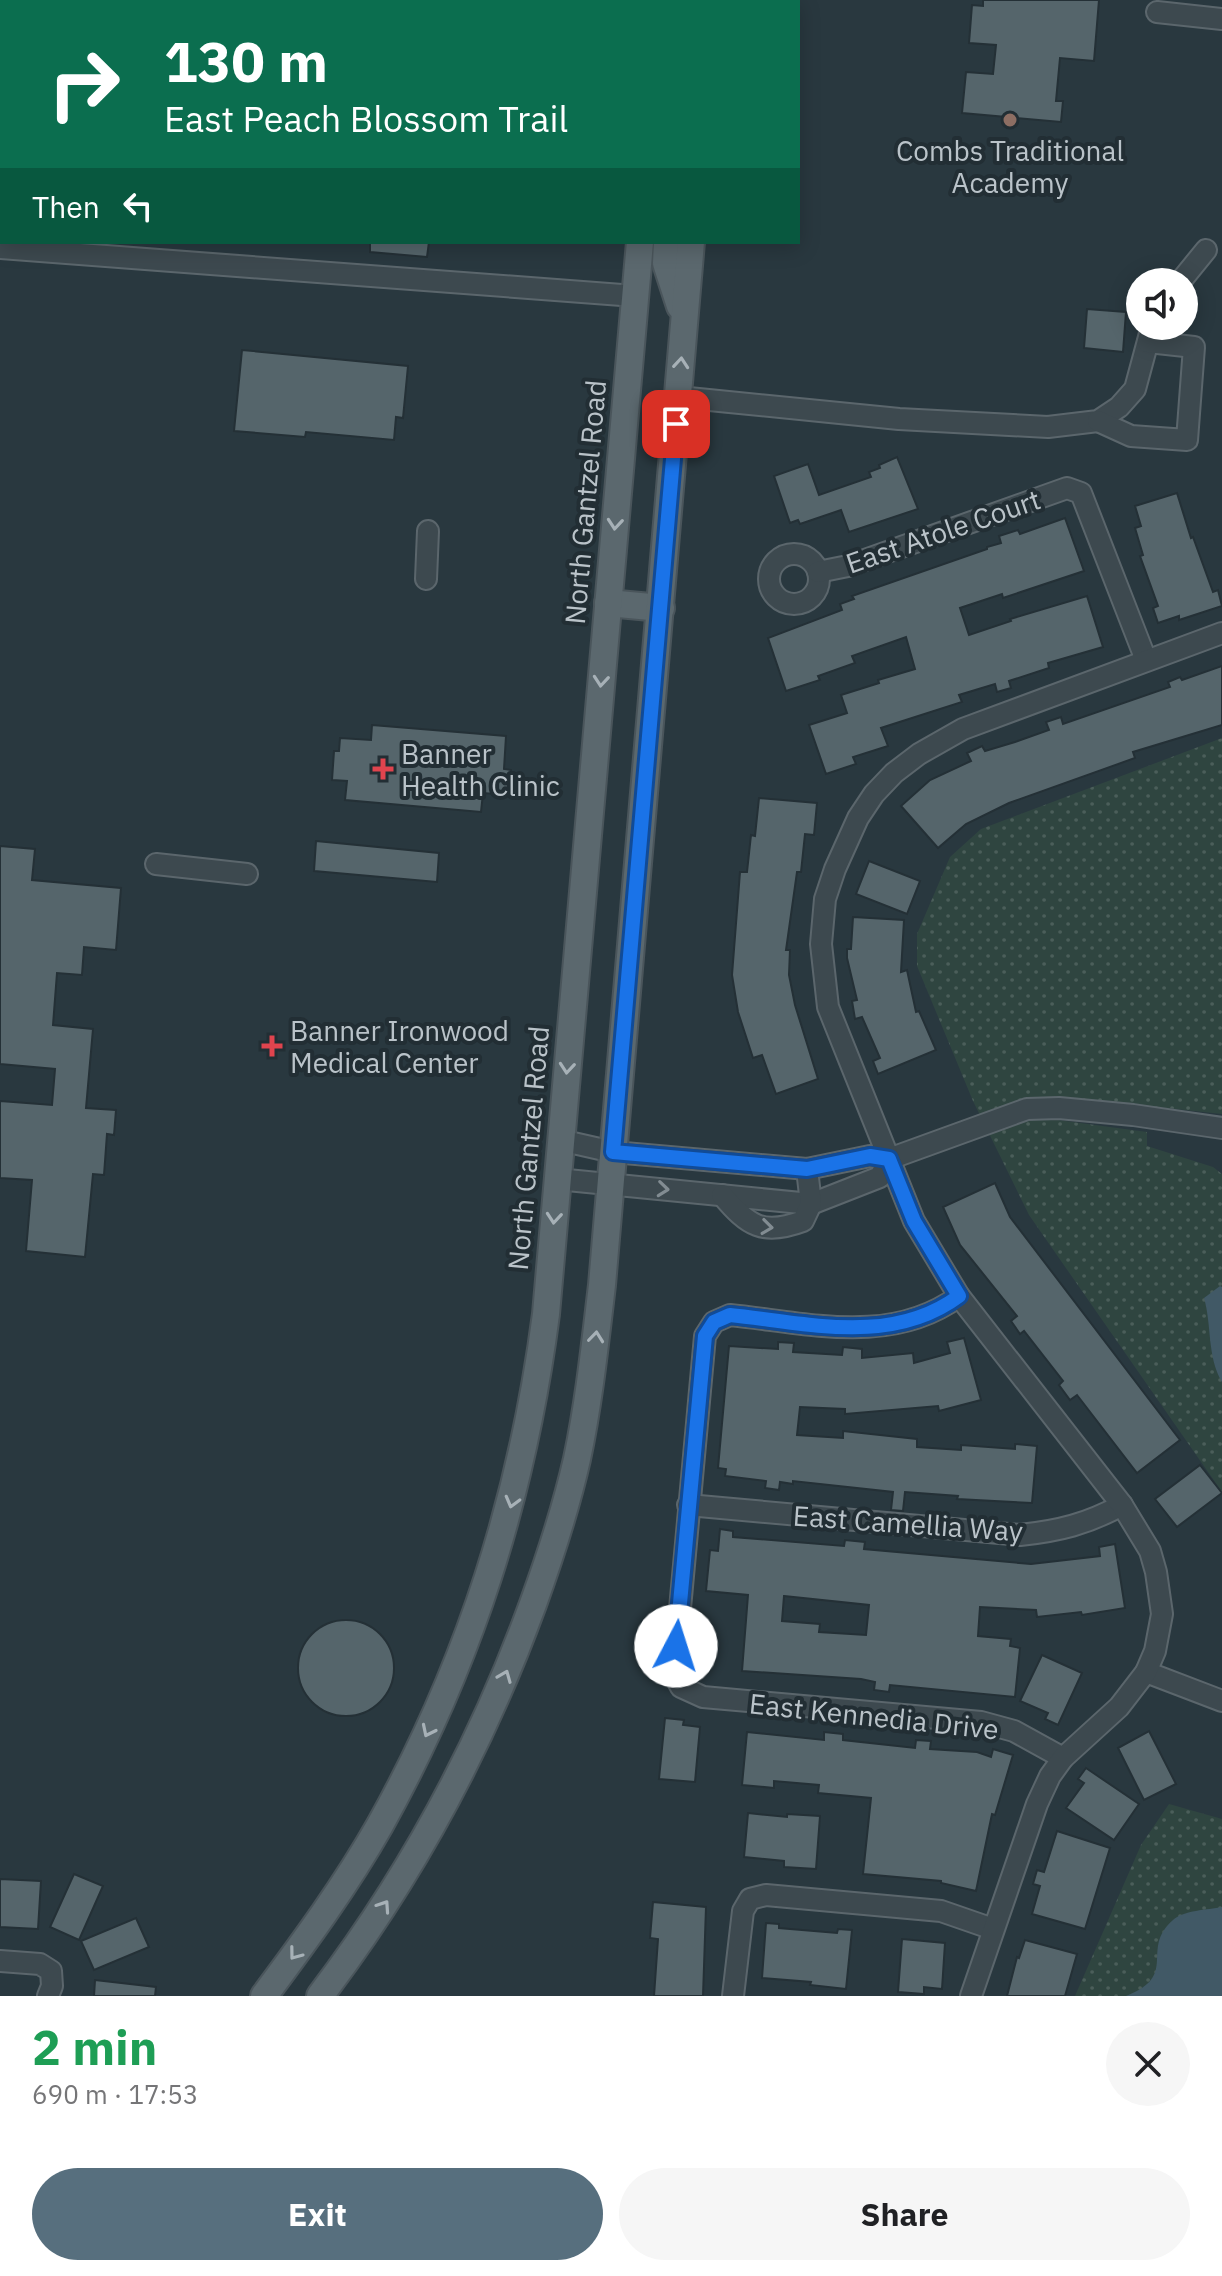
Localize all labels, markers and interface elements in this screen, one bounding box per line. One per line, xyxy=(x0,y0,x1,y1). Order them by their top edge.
text: 130 m xyxy=(164,25,328,97)
icon: right xyxy=(32,32,136,136)
text: East Peach Blossom Trail xyxy=(164,95,568,142)
marker: Combs Traditional Academy xyxy=(1001,111,1019,129)
place label: Combs Traditional Academy xyxy=(896,132,1124,201)
icon: left xyxy=(116,184,160,228)
text: Then xyxy=(32,187,100,226)
map controls xyxy=(1126,268,1198,340)
button: sound xyxy=(1126,268,1198,340)
one-way arrow xyxy=(672,356,689,369)
street label: North Gantzel Road xyxy=(556,378,614,626)
pin xyxy=(642,390,710,458)
icon: arrive xyxy=(654,402,698,446)
street label: East Atole Court xyxy=(841,480,1045,582)
one-way arrow xyxy=(607,518,624,531)
one-way arrow xyxy=(593,675,610,688)
place label: Banner Health Clinic xyxy=(401,735,560,804)
marker: Banner Health Clinic xyxy=(372,758,394,780)
place label: Banner Ironwood Medical Center xyxy=(290,1012,509,1081)
street label: North Gantzel Road xyxy=(499,1024,557,1272)
marker: Banner Ironwood Medical Center xyxy=(261,1035,283,1057)
one-way arrow xyxy=(559,1062,576,1075)
one-way arrow xyxy=(657,1180,670,1197)
one-way arrow xyxy=(546,1212,563,1225)
one-way arrow xyxy=(760,1218,773,1235)
one-way arrow xyxy=(588,1330,605,1343)
one-way arrow xyxy=(504,1494,521,1508)
street label: East Camellia Way xyxy=(792,1497,1024,1549)
position arrow xyxy=(634,1604,718,1688)
one-way arrow xyxy=(495,1670,511,1684)
street label: East Kennedia Drive xyxy=(747,1685,1001,1747)
one-way arrow xyxy=(422,1723,438,1738)
one-way arrow xyxy=(374,1900,389,1914)
one-way arrow xyxy=(290,1945,304,1960)
text: 2 min xyxy=(32,2016,157,2078)
button: close xyxy=(1106,2022,1190,2106)
text: 690 m · 17:53 xyxy=(32,2077,198,2111)
button: Exit xyxy=(32,2168,603,2260)
button: Share xyxy=(619,2168,1190,2260)

